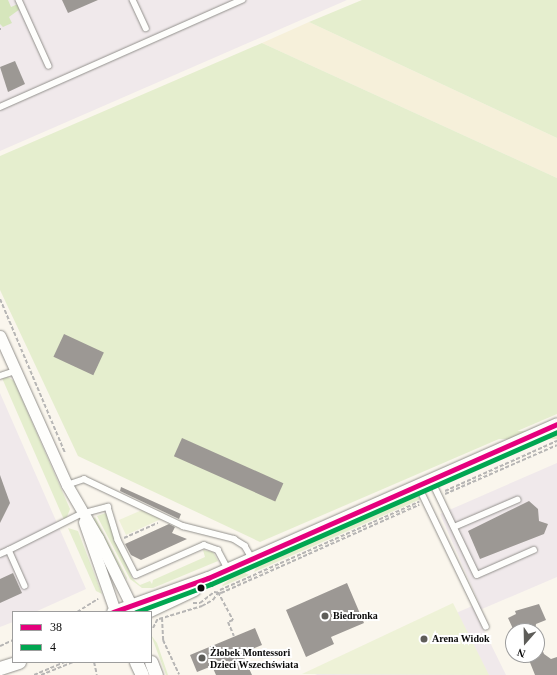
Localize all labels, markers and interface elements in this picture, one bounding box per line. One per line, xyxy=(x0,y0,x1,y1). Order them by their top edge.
unlabelled marker xyxy=(196,583,206,593)
place label: Biedronka xyxy=(333,610,378,622)
legend xyxy=(12,611,152,663)
marker: Biedronka xyxy=(320,611,330,621)
text: 38 xyxy=(50,620,62,634)
north arrow xyxy=(505,623,545,663)
place label: Arena Widok xyxy=(432,633,490,645)
marker: Arena Widok xyxy=(419,634,429,644)
text: 4 xyxy=(50,640,56,654)
place label: Żłobek Montessori Dzieci Wszechświata xyxy=(210,646,299,670)
text: N xyxy=(515,646,527,660)
marker: Żłobek Montessori Dzieci Wszechświata xyxy=(197,653,207,663)

